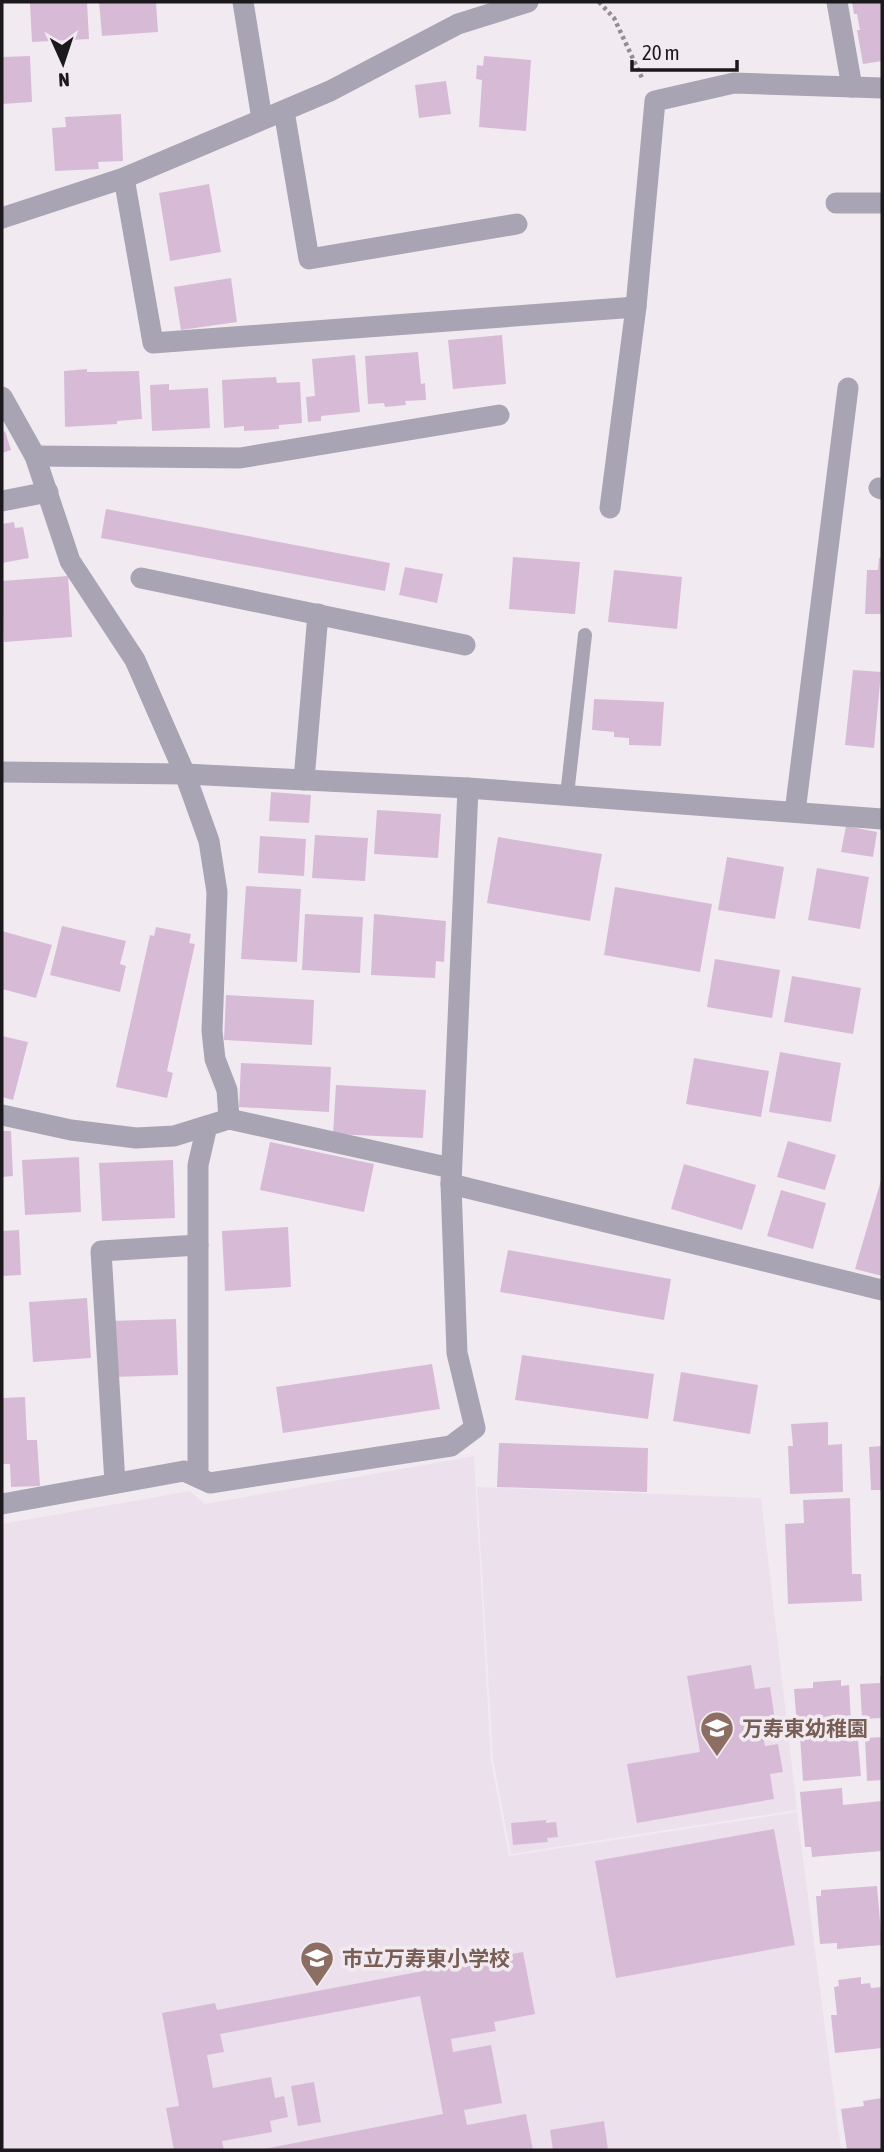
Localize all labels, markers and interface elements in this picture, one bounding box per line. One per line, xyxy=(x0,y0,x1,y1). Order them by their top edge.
north arrow xyxy=(28,28,98,98)
scale bar xyxy=(632,28,737,72)
text: 20 m xyxy=(642,40,680,64)
text: N xyxy=(58,69,70,91)
school or university icon: 万寿東幼稚園 xyxy=(698,1709,736,1758)
place label: 万寿東幼稚園 xyxy=(742,1716,868,1740)
school or university icon: 市立万寿東小学校 xyxy=(298,1939,336,1988)
place label: 市立万寿東小学校 xyxy=(342,1946,510,1970)

